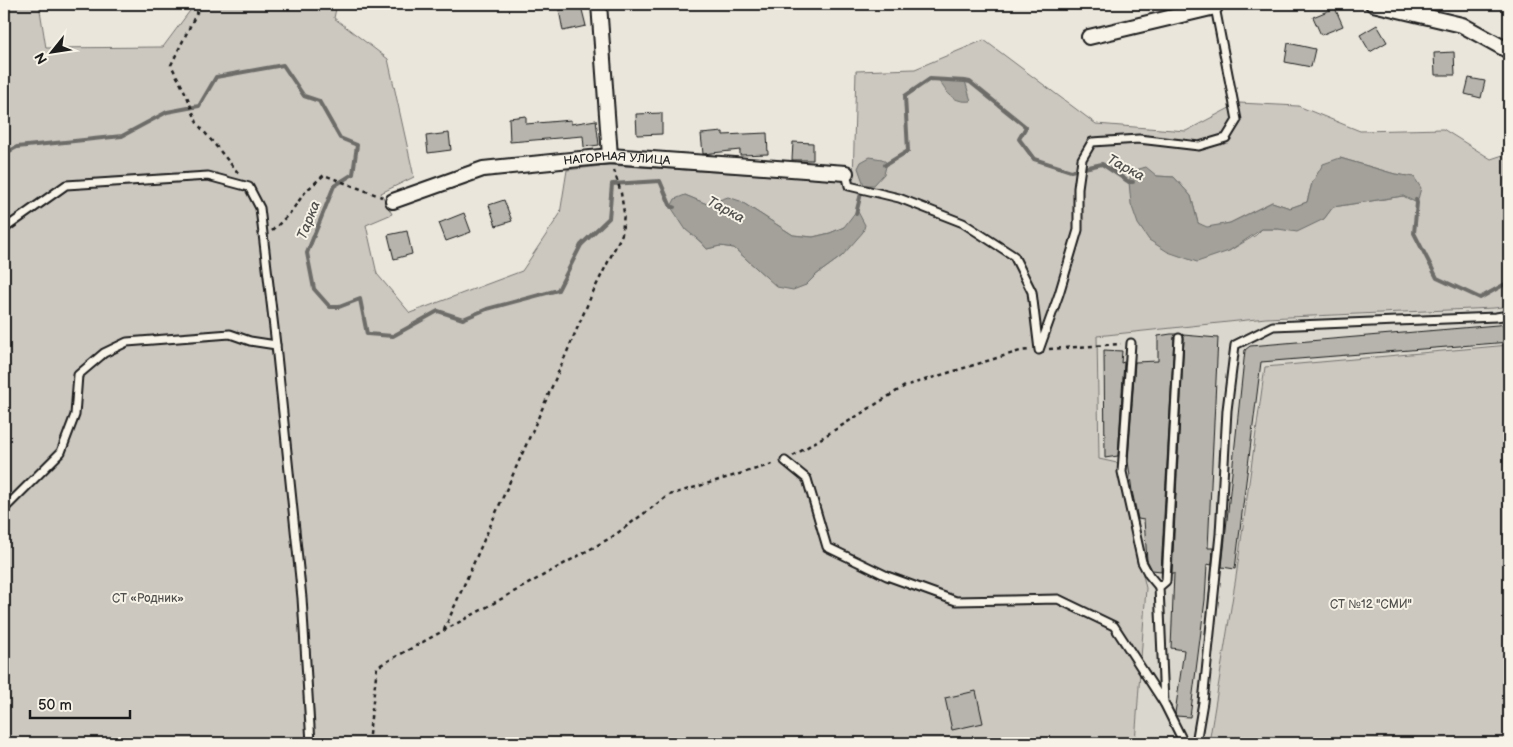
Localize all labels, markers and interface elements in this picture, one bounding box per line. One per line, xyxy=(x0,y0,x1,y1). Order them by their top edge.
north arrow xyxy=(28,28,78,78)
text: N xyxy=(31,49,51,67)
street label: НАГОРНАЯ УЛИЦА xyxy=(563,149,671,169)
water label: Тарка xyxy=(1104,151,1147,184)
water label: Тарка xyxy=(704,193,747,226)
water label: Тарка xyxy=(293,198,324,242)
park label: СТ «Родник» xyxy=(112,591,184,606)
park label: СТ №12 "СМИ" xyxy=(1330,597,1412,612)
scale bar xyxy=(30,687,130,719)
text: 50 m xyxy=(38,696,72,715)

